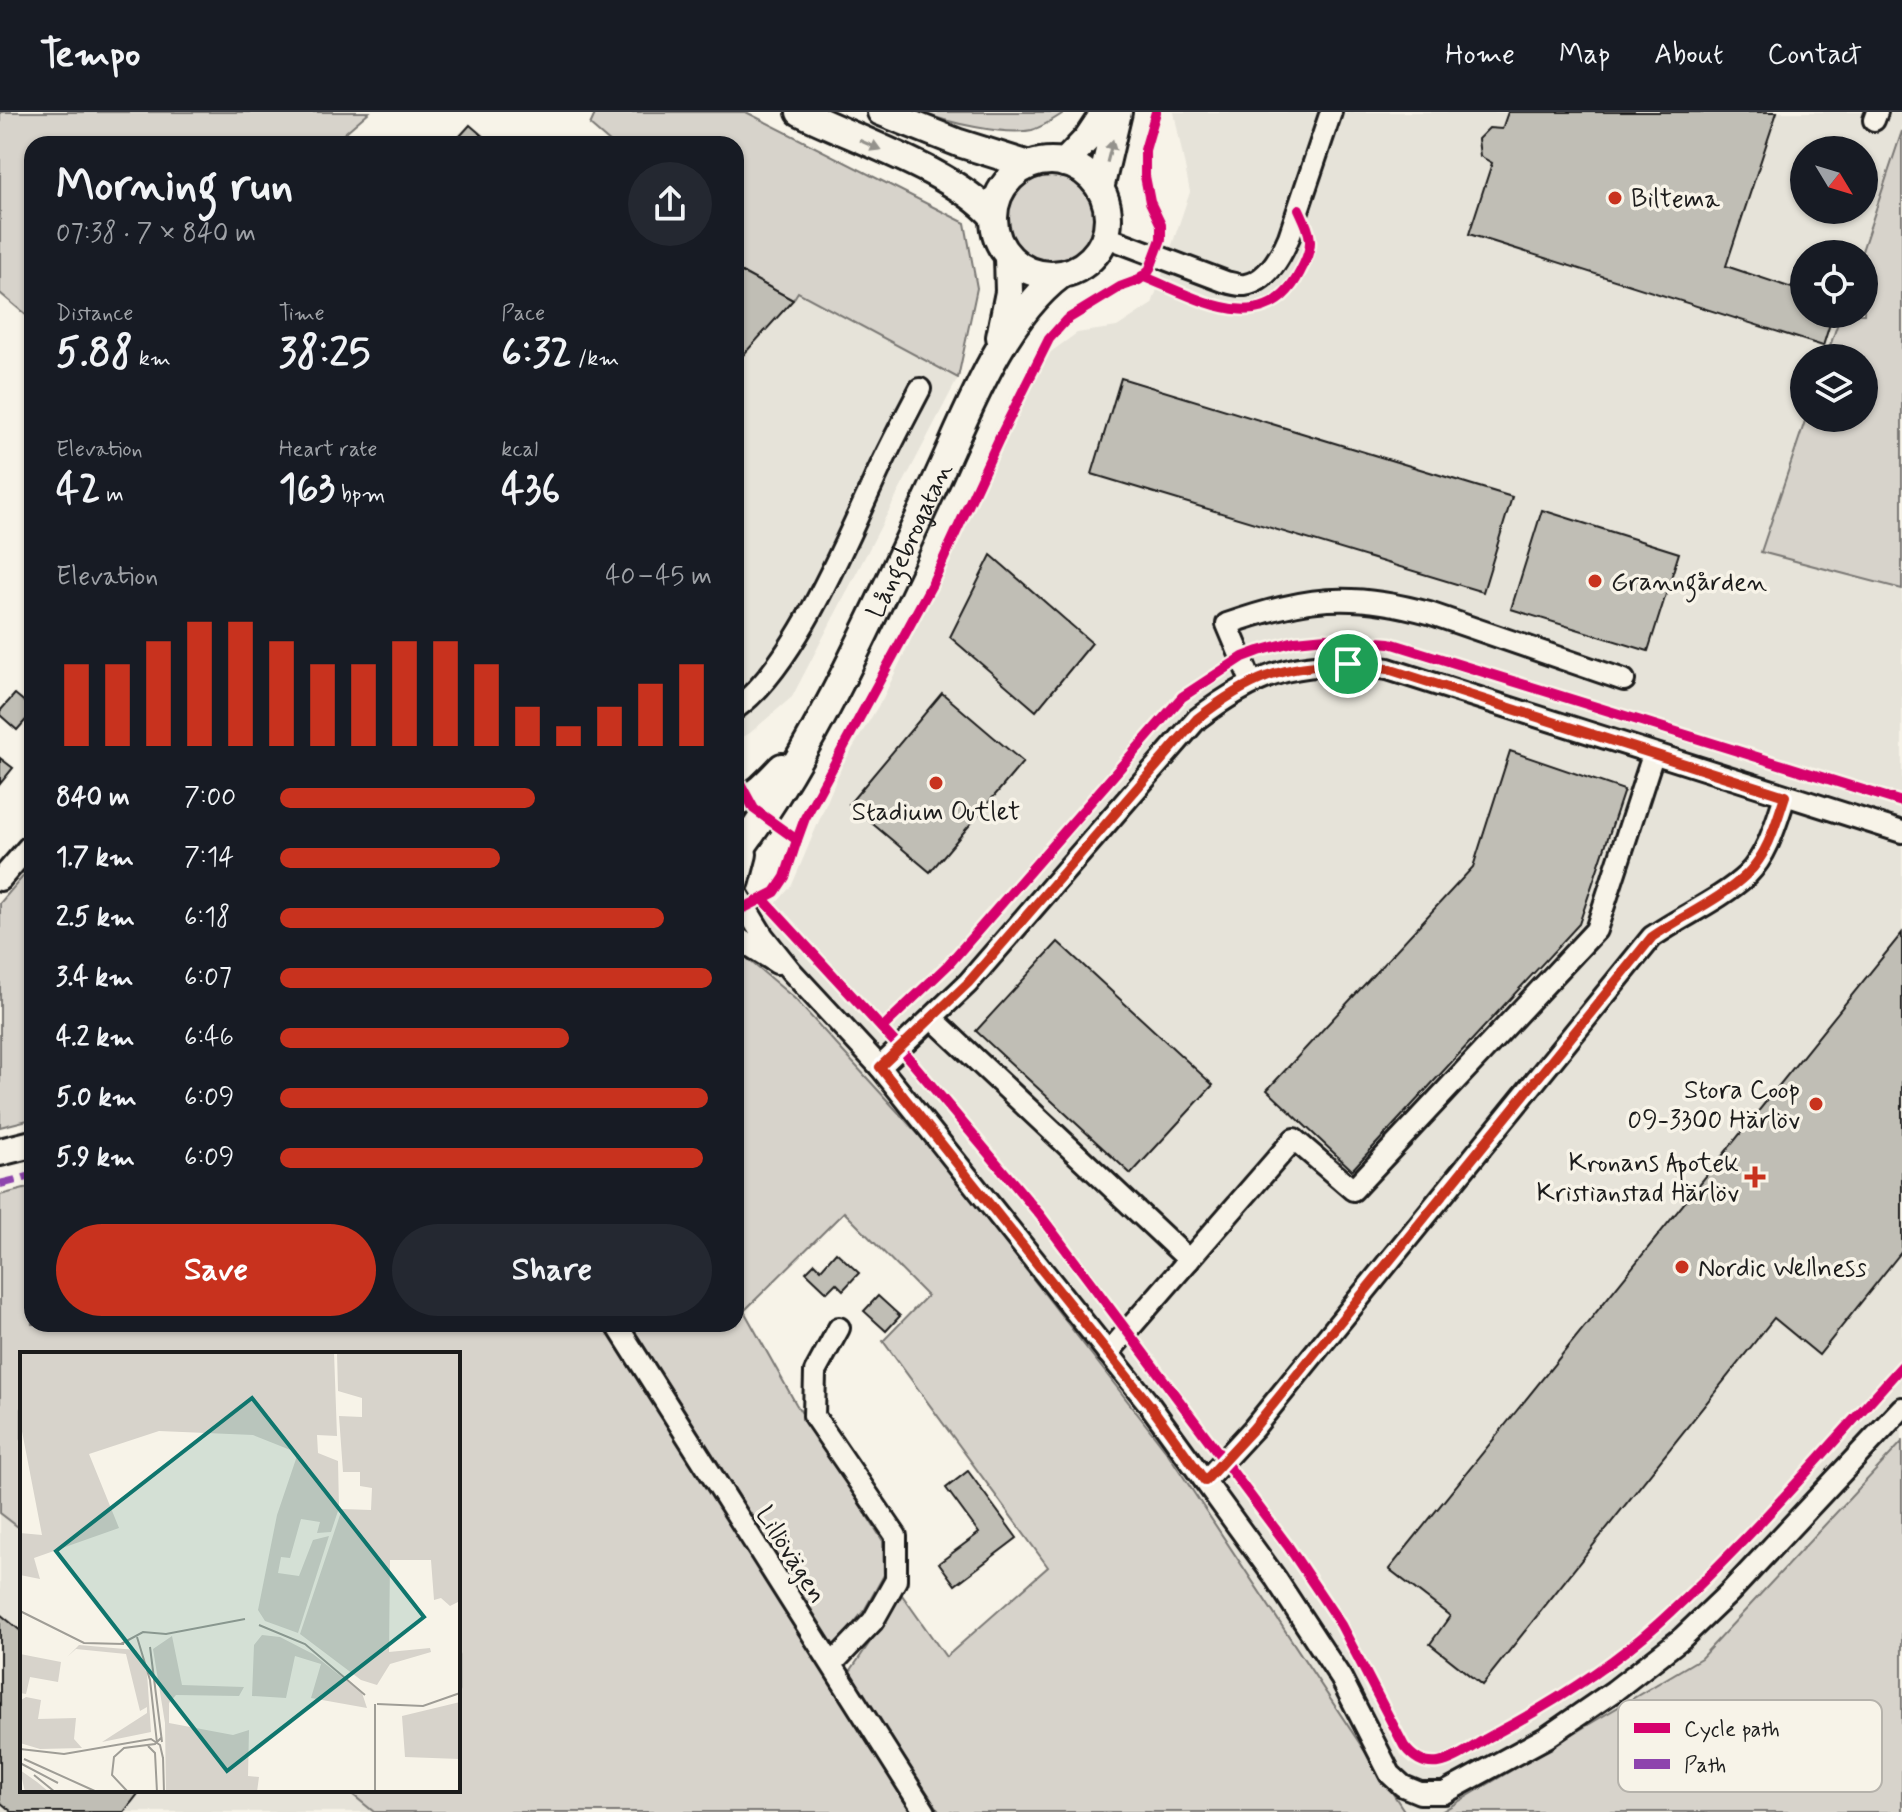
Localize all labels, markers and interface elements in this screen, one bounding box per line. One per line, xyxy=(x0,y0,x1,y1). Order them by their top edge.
text: Tempo xyxy=(40,31,141,80)
text: Home xyxy=(1445,37,1515,74)
text: Map xyxy=(1559,37,1610,74)
text: About xyxy=(1654,37,1723,74)
text: Contact xyxy=(1767,37,1862,74)
north arrow xyxy=(1790,136,1878,224)
map controls xyxy=(1790,136,1878,432)
one-way arrow xyxy=(859,138,882,152)
one-way arrow xyxy=(1104,138,1117,163)
text: Morning run xyxy=(56,158,293,216)
button: share xyxy=(628,162,712,246)
place label: Biltema xyxy=(1631,183,1720,217)
marker: Biltema xyxy=(1606,189,1624,207)
text: 07:38 · 7 × 840 m xyxy=(56,217,256,251)
button: locate xyxy=(1790,240,1878,328)
text: Distance xyxy=(56,300,133,328)
text: Time xyxy=(279,300,325,328)
text: Pace xyxy=(501,300,545,328)
text: 5.88 xyxy=(56,328,133,380)
text: 38:25 xyxy=(279,328,370,380)
text: 6:32 xyxy=(501,328,572,380)
button: layers xyxy=(1790,344,1878,432)
text: km xyxy=(133,345,171,373)
text: /km xyxy=(572,345,619,373)
text: Elevation xyxy=(56,436,143,464)
text: Heart rate xyxy=(279,436,377,464)
text: kcal xyxy=(501,436,538,464)
street label: Långebrogatan xyxy=(859,458,961,624)
text: 42 xyxy=(56,464,100,516)
text: 163 xyxy=(279,464,335,516)
text: 436 xyxy=(501,464,560,516)
text: m xyxy=(100,481,124,509)
text: bpm xyxy=(335,481,385,509)
text: Elevation xyxy=(56,560,158,594)
text: 40–45 m xyxy=(605,560,712,594)
place label: Granngården xyxy=(1611,566,1767,603)
marker: Granngården xyxy=(1586,572,1604,590)
pin xyxy=(1314,630,1382,698)
icon: arrive xyxy=(1326,642,1370,686)
marker: Stadium Outlet xyxy=(927,774,945,792)
text: 840 m xyxy=(56,781,130,815)
text: 7:00 xyxy=(184,781,236,815)
place label: Stadium Outlet xyxy=(852,796,1020,830)
text: 1.7 km xyxy=(56,841,134,875)
text: 7:14 xyxy=(184,841,234,875)
text: 2.5 km xyxy=(56,901,135,935)
text: 6:18 xyxy=(184,901,230,935)
text: 3.4 km xyxy=(56,961,133,995)
text: 6:07 xyxy=(184,961,232,995)
text: 4.2 km xyxy=(56,1021,134,1055)
text: 6:46 xyxy=(184,1021,234,1055)
place label: Stora Coop 09-3300 Härlöv xyxy=(1628,1074,1800,1138)
text: 5.0 km xyxy=(56,1081,137,1115)
text: 6:09 xyxy=(184,1081,234,1115)
marker: Stora Coop 09-3300 Härlöv xyxy=(1807,1095,1825,1113)
text: 5.9 km xyxy=(56,1141,135,1175)
text: 6:09 xyxy=(184,1141,234,1175)
place label: Kronans Apotek Kristianstad Härlöv xyxy=(1537,1147,1739,1211)
marker: Kronans Apotek Kristianstad Härlöv xyxy=(1746,1168,1764,1186)
button: Save xyxy=(56,1224,376,1316)
button: Share xyxy=(392,1224,712,1316)
place label: Nordic Wellness xyxy=(1698,1252,1867,1286)
marker: Nordic Wellness xyxy=(1673,1258,1691,1276)
inset map xyxy=(20,1352,460,1792)
street label: Lillövägen xyxy=(747,1500,834,1610)
legend xyxy=(1618,1700,1882,1792)
text: Cycle path xyxy=(1684,1716,1780,1744)
text: Path xyxy=(1684,1752,1726,1780)

